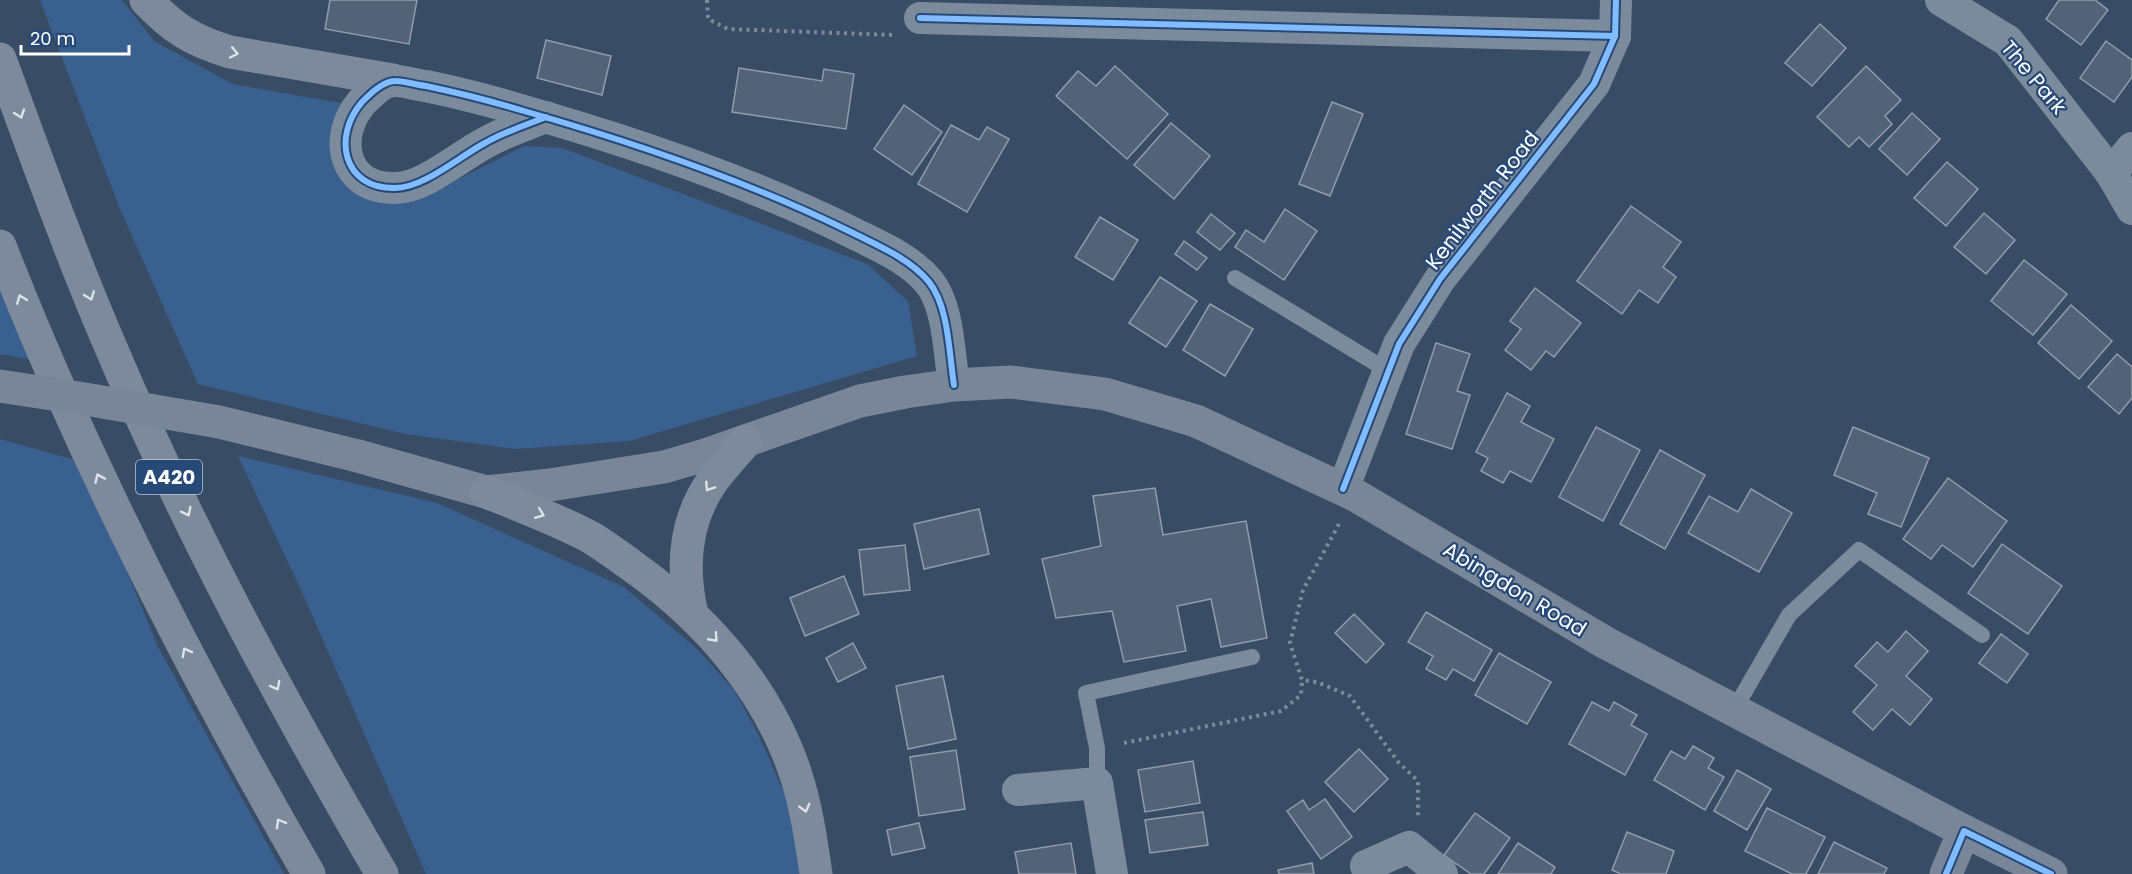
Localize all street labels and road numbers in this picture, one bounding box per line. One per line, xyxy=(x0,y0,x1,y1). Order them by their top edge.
street label: The Park xyxy=(1994,34,2074,120)
street label: Kenilworth Road xyxy=(1419,124,1545,276)
road number: A420 xyxy=(136,460,202,494)
street label: Abingdon Road xyxy=(1438,535,1592,643)

